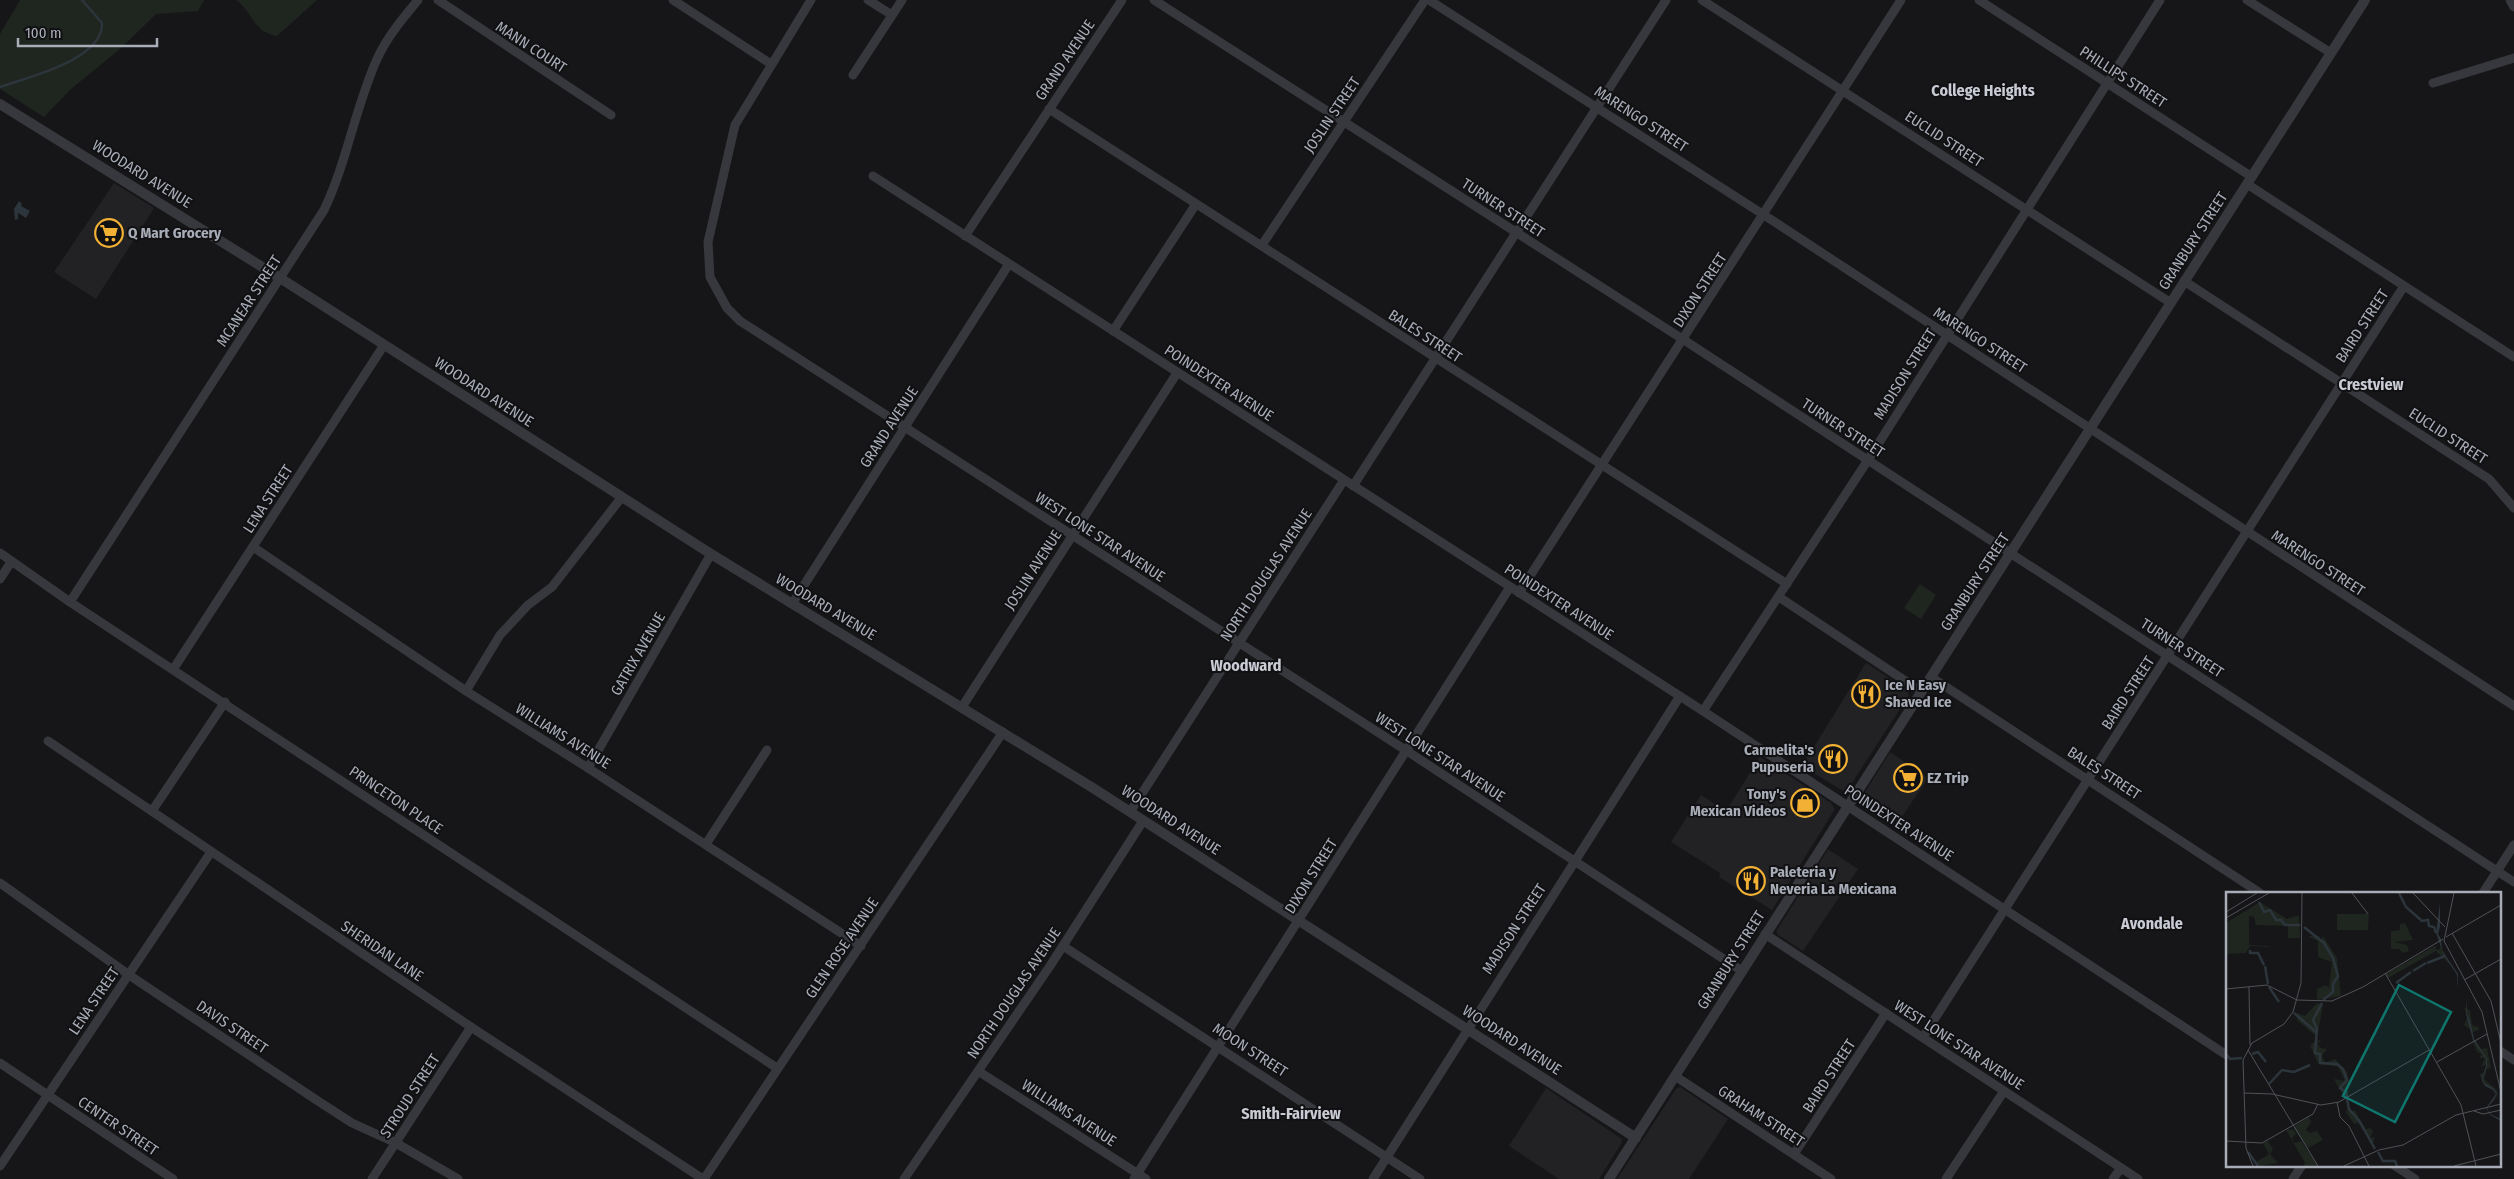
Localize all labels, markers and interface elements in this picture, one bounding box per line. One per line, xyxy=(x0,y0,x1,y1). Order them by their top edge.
scale bar xyxy=(18,15,156,47)
street label: GRAND AVENUE xyxy=(1031,16,1099,104)
street label: MANN COURT xyxy=(492,17,570,77)
text: 100 m xyxy=(25,24,62,42)
street label: PHILLIPS STREET xyxy=(2076,42,2170,112)
street label: JOSLIN STREET xyxy=(1300,74,1364,156)
district label: College Heights xyxy=(1931,81,2035,100)
street label: MARENGO STREET xyxy=(1591,82,1691,156)
street label: EUCLID STREET xyxy=(1902,107,1986,171)
street label: WOODARD AVENUE xyxy=(89,136,195,212)
street label: TURNER STREET xyxy=(1458,175,1548,241)
street label: GRANBURY STREET xyxy=(2155,189,2231,293)
supermarket icon: Q Mart Grocery xyxy=(94,218,124,248)
place label: Q Mart Grocery xyxy=(128,224,222,242)
street label: DIXON STREET xyxy=(1669,249,1731,331)
street label: MCANEAR STREET xyxy=(213,252,285,350)
street label: BAIRD STREET xyxy=(2332,286,2392,366)
street label: MARENGO STREET xyxy=(1930,303,2030,377)
street label: BALES STREET xyxy=(1385,306,1465,366)
street label: MADISON STREET xyxy=(1870,325,1940,423)
street label: POINDEXTER AVENUE xyxy=(1161,341,1277,425)
street label: WOODARD AVENUE xyxy=(431,353,537,431)
district label: Crestview xyxy=(2338,375,2404,394)
street label: GRAND AVENUE xyxy=(856,383,922,471)
street label: TURNER STREET xyxy=(1798,395,1888,461)
street label: EUCLID STREET xyxy=(2406,404,2490,468)
street label: LENA STREET xyxy=(239,462,297,536)
street label: WEST LONE STAR AVENUE xyxy=(1032,488,1168,586)
street label: NORTH DOUGLAS AVENUE xyxy=(1216,505,1316,645)
street label: MARENGO STREET xyxy=(2268,526,2368,600)
street label: JOSLIN AVENUE xyxy=(1001,527,1065,613)
street label: GRANBURY STREET xyxy=(1937,530,2013,634)
street label: POINDEXTER AVENUE xyxy=(1501,560,1617,644)
street label: WOODARD AVENUE xyxy=(772,570,880,644)
street label: GATRIX AVENUE xyxy=(607,609,669,699)
street label: TURNER STREET xyxy=(2137,615,2227,681)
street label: BAIRD STREET xyxy=(2098,653,2158,733)
district label: Woodward xyxy=(1211,656,1281,675)
place label: Ice N Easy Shaved Ice xyxy=(1885,676,1952,711)
restaurant icon: Ice N Easy Shaved Ice xyxy=(1851,679,1881,709)
street label: WILLIAMS AVENUE xyxy=(512,699,614,773)
street label: WEST LONE STAR AVENUE xyxy=(1372,708,1508,806)
place label: Carmelita's Pupuseria xyxy=(1744,741,1815,776)
street label: BALES STREET xyxy=(2064,743,2144,803)
restaurant icon: Carmelita's Pupuseria xyxy=(1818,744,1848,774)
street label: PRINCETON PLACE xyxy=(346,762,446,838)
supermarket icon: EZ Trip xyxy=(1893,763,1923,793)
place label: EZ Trip xyxy=(1927,769,1969,787)
street label: WOODARD AVENUE xyxy=(1118,781,1224,859)
street label: POINDEXTER AVENUE xyxy=(1841,781,1957,865)
place label: Tony's Mexican Videos xyxy=(1690,785,1786,820)
shop icon: Tony's Mexican Videos xyxy=(1790,788,1820,818)
street label: DIXON STREET xyxy=(1281,835,1341,917)
place label: Paleteria y Neveria La Mexicana xyxy=(1770,863,1897,898)
restaurant icon: Paleteria y Neveria La Mexicana xyxy=(1736,866,1766,896)
street label: MADISON STREET xyxy=(1478,880,1550,977)
inset map xyxy=(2226,892,2502,1166)
street label: GLEN ROSE AVENUE xyxy=(802,894,882,1002)
street label: GRANBURY STREET xyxy=(1693,907,1769,1013)
district label: Avondale xyxy=(2120,914,2183,933)
street label: SHERIDAN LANE xyxy=(337,917,427,985)
street label: NORTH DOUGLAS AVENUE xyxy=(963,924,1065,1062)
street label: LENA STREET xyxy=(65,964,123,1038)
street label: WEST LONE STAR AVENUE xyxy=(1891,996,2027,1094)
street label: DAVIS STREET xyxy=(193,997,271,1057)
street label: WOODARD AVENUE xyxy=(1459,1001,1565,1079)
street label: MOON STREET xyxy=(1209,1019,1291,1081)
street label: BAIRD STREET xyxy=(1799,1036,1859,1116)
street label: STROUD STREET xyxy=(376,1051,444,1141)
street label: WILLIAMS AVENUE xyxy=(1018,1076,1120,1150)
street label: GRAHAM STREET xyxy=(1715,1081,1807,1151)
street label: CENTER STREET xyxy=(75,1093,161,1159)
district label: Smith-Fairview xyxy=(1241,1104,1341,1123)

